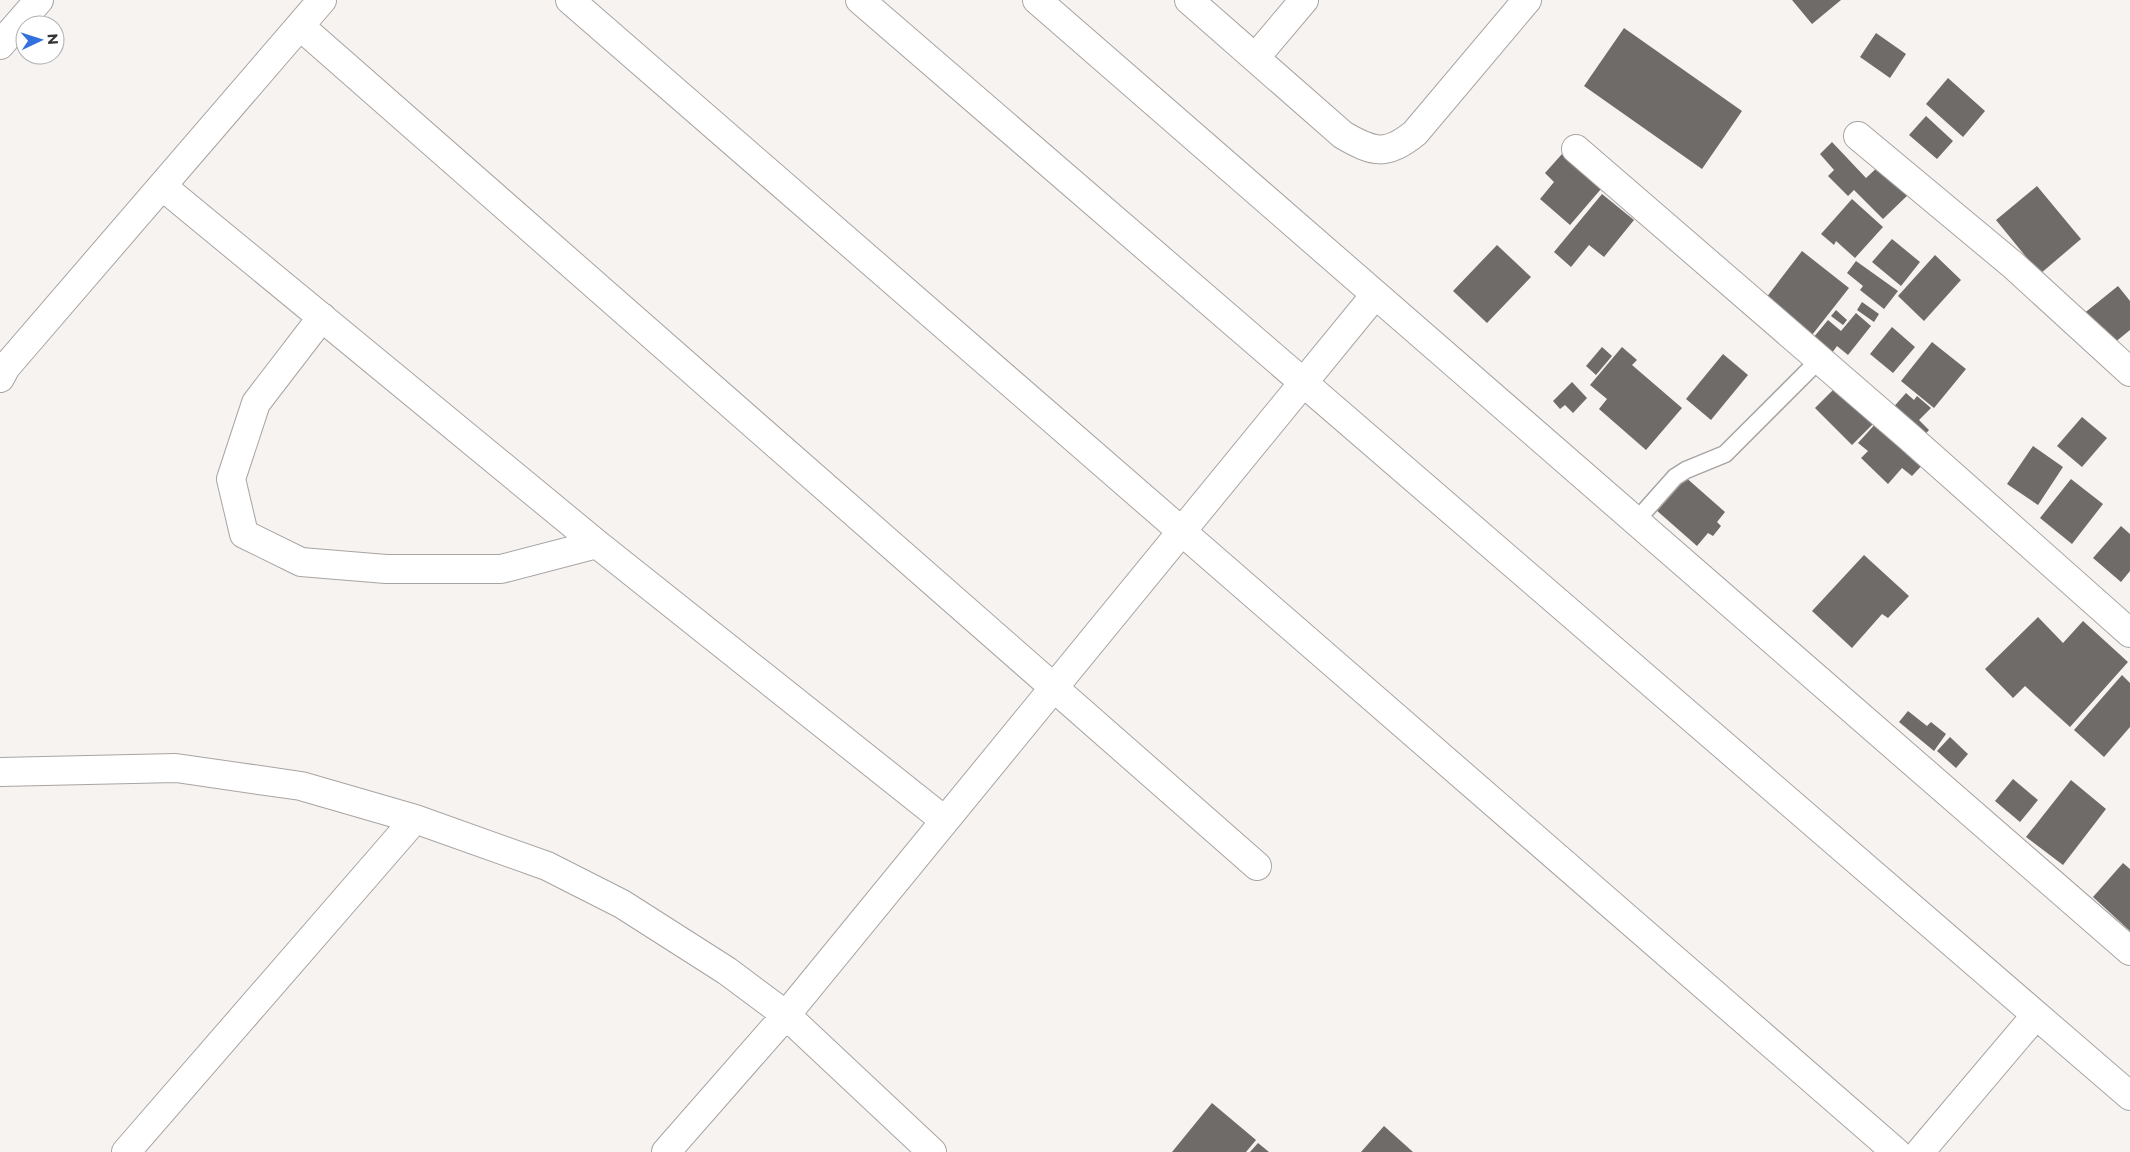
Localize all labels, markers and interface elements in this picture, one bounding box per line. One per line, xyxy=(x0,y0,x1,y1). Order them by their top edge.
north arrow xyxy=(15,15,65,65)
text: N xyxy=(44,33,62,45)

